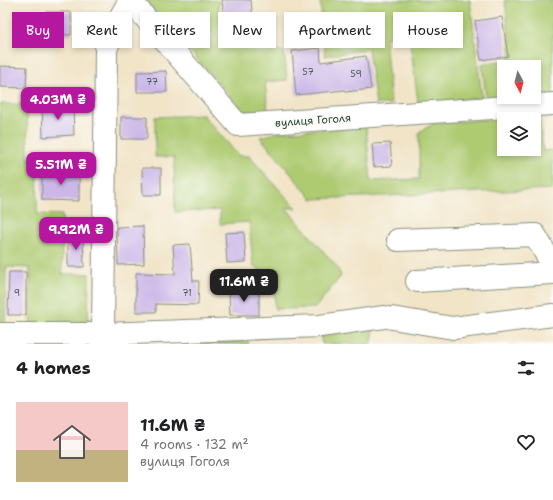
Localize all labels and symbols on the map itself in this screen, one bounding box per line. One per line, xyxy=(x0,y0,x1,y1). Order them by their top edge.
north arrow xyxy=(497,60,541,104)
house number: 57 xyxy=(302,66,314,78)
house number: 59 xyxy=(350,68,362,80)
house number: 77 xyxy=(146,76,158,88)
pin: 4.03M ₴ xyxy=(21,87,95,121)
street label: вулиця Гоголя xyxy=(275,110,352,131)
pin: 5.51M ₴ xyxy=(24,152,98,186)
pin: 9.92M ₴ xyxy=(39,217,113,251)
pin: 11.6M ₴ xyxy=(207,269,281,303)
house number: 9 xyxy=(14,287,20,299)
house number: 71 xyxy=(182,287,192,299)

